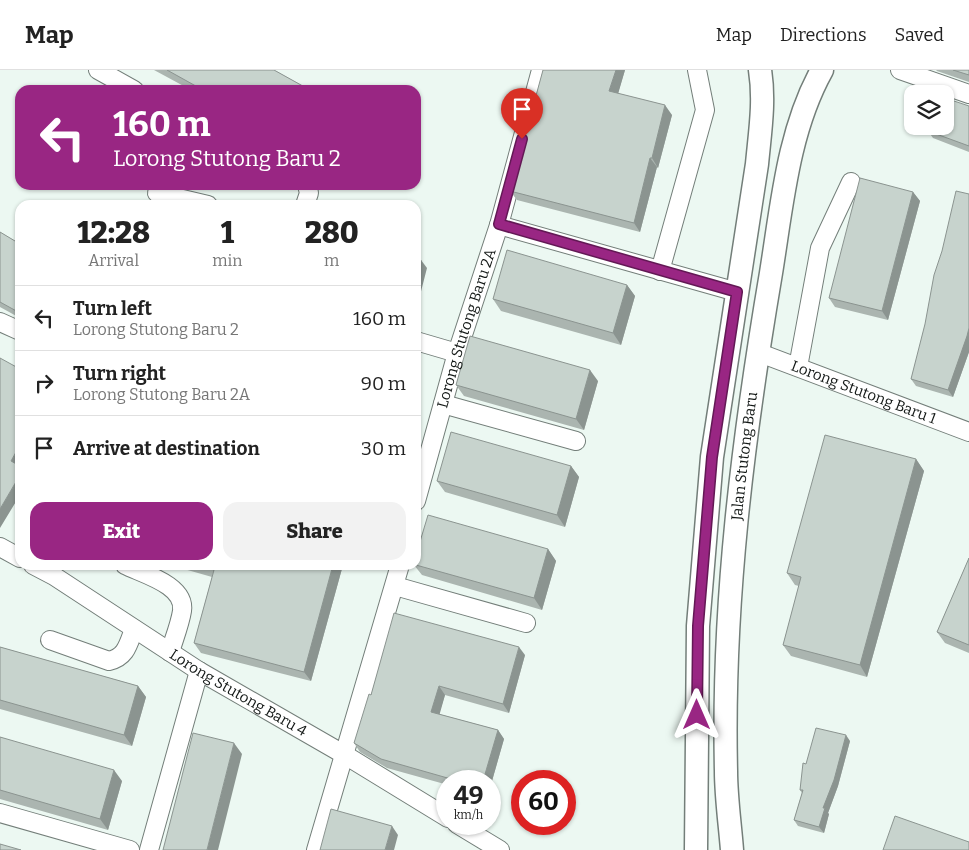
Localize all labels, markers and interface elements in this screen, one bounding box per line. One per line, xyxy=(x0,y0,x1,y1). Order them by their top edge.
text: Map xyxy=(25,21,74,49)
text: Map xyxy=(716,24,752,46)
text: Directions xyxy=(780,24,867,46)
text: Saved xyxy=(895,24,944,46)
map controls xyxy=(904,85,954,135)
button: layers xyxy=(904,85,954,135)
pin xyxy=(501,88,543,139)
icon: arrive xyxy=(508,95,536,123)
text: 160 m xyxy=(113,103,211,145)
icon: left xyxy=(30,105,95,170)
text: Lorong Stutong Baru 2 xyxy=(113,145,341,172)
text: 12:28 xyxy=(77,215,150,251)
text: 1 xyxy=(221,215,234,251)
text: 280 xyxy=(305,215,359,251)
street label: Lorong Stutong Baru 2A xyxy=(433,246,500,410)
text: Arrival xyxy=(88,251,139,270)
text: min xyxy=(212,251,242,270)
text: m xyxy=(324,251,339,270)
text: Turn left xyxy=(73,297,152,320)
icon: left xyxy=(30,304,58,332)
text: 160 m xyxy=(353,307,406,330)
text: Lorong Stutong Baru 2 xyxy=(73,320,239,339)
street label: Lorong Stutong Baru 1 xyxy=(789,357,939,428)
text: Turn right xyxy=(73,362,166,385)
icon: right xyxy=(30,369,58,397)
text: 90 m xyxy=(361,372,406,395)
text: Lorong Stutong Baru 2A xyxy=(73,385,250,404)
street label: Jalan Stutong Baru xyxy=(727,391,761,522)
icon: arrive xyxy=(30,434,58,462)
text: Arrive at destination xyxy=(73,437,260,460)
text: 30 m xyxy=(361,437,406,460)
button: Exit xyxy=(30,502,213,560)
button: Share xyxy=(223,502,406,560)
street label: Lorong Stutong Baru 4 xyxy=(166,645,310,740)
position arrow xyxy=(670,688,722,740)
speed limit sign: 60 xyxy=(511,770,576,835)
text: 49 xyxy=(453,781,484,811)
text: km/h xyxy=(454,808,483,822)

